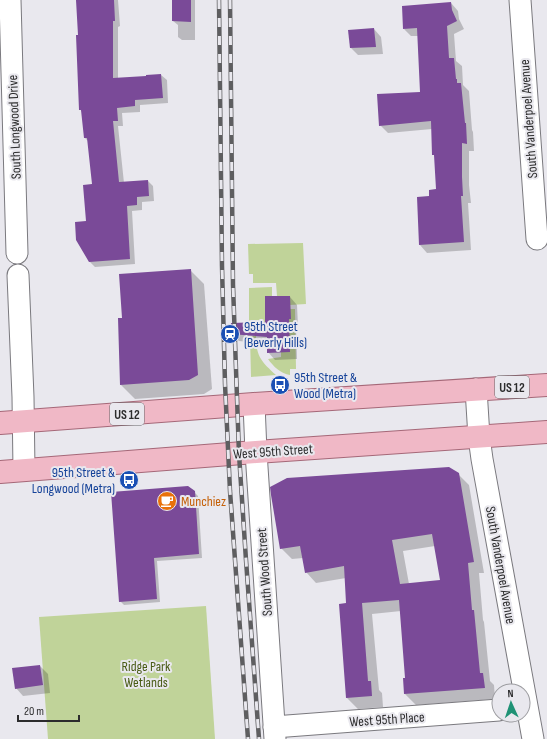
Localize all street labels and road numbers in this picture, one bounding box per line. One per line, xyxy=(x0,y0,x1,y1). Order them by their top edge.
street label: South Vanderpoel Avenue xyxy=(516,59,541,179)
street label: South Longwood Drive xyxy=(4,75,25,179)
road number: US 12 xyxy=(495,376,529,398)
road number: US 12 xyxy=(110,403,144,425)
street label: West 95th Street xyxy=(233,440,313,463)
street label: South Vanderpoel Avenue xyxy=(482,505,519,625)
street label: South Wood Street xyxy=(253,527,276,617)
street label: West 95th Place xyxy=(349,708,425,731)

